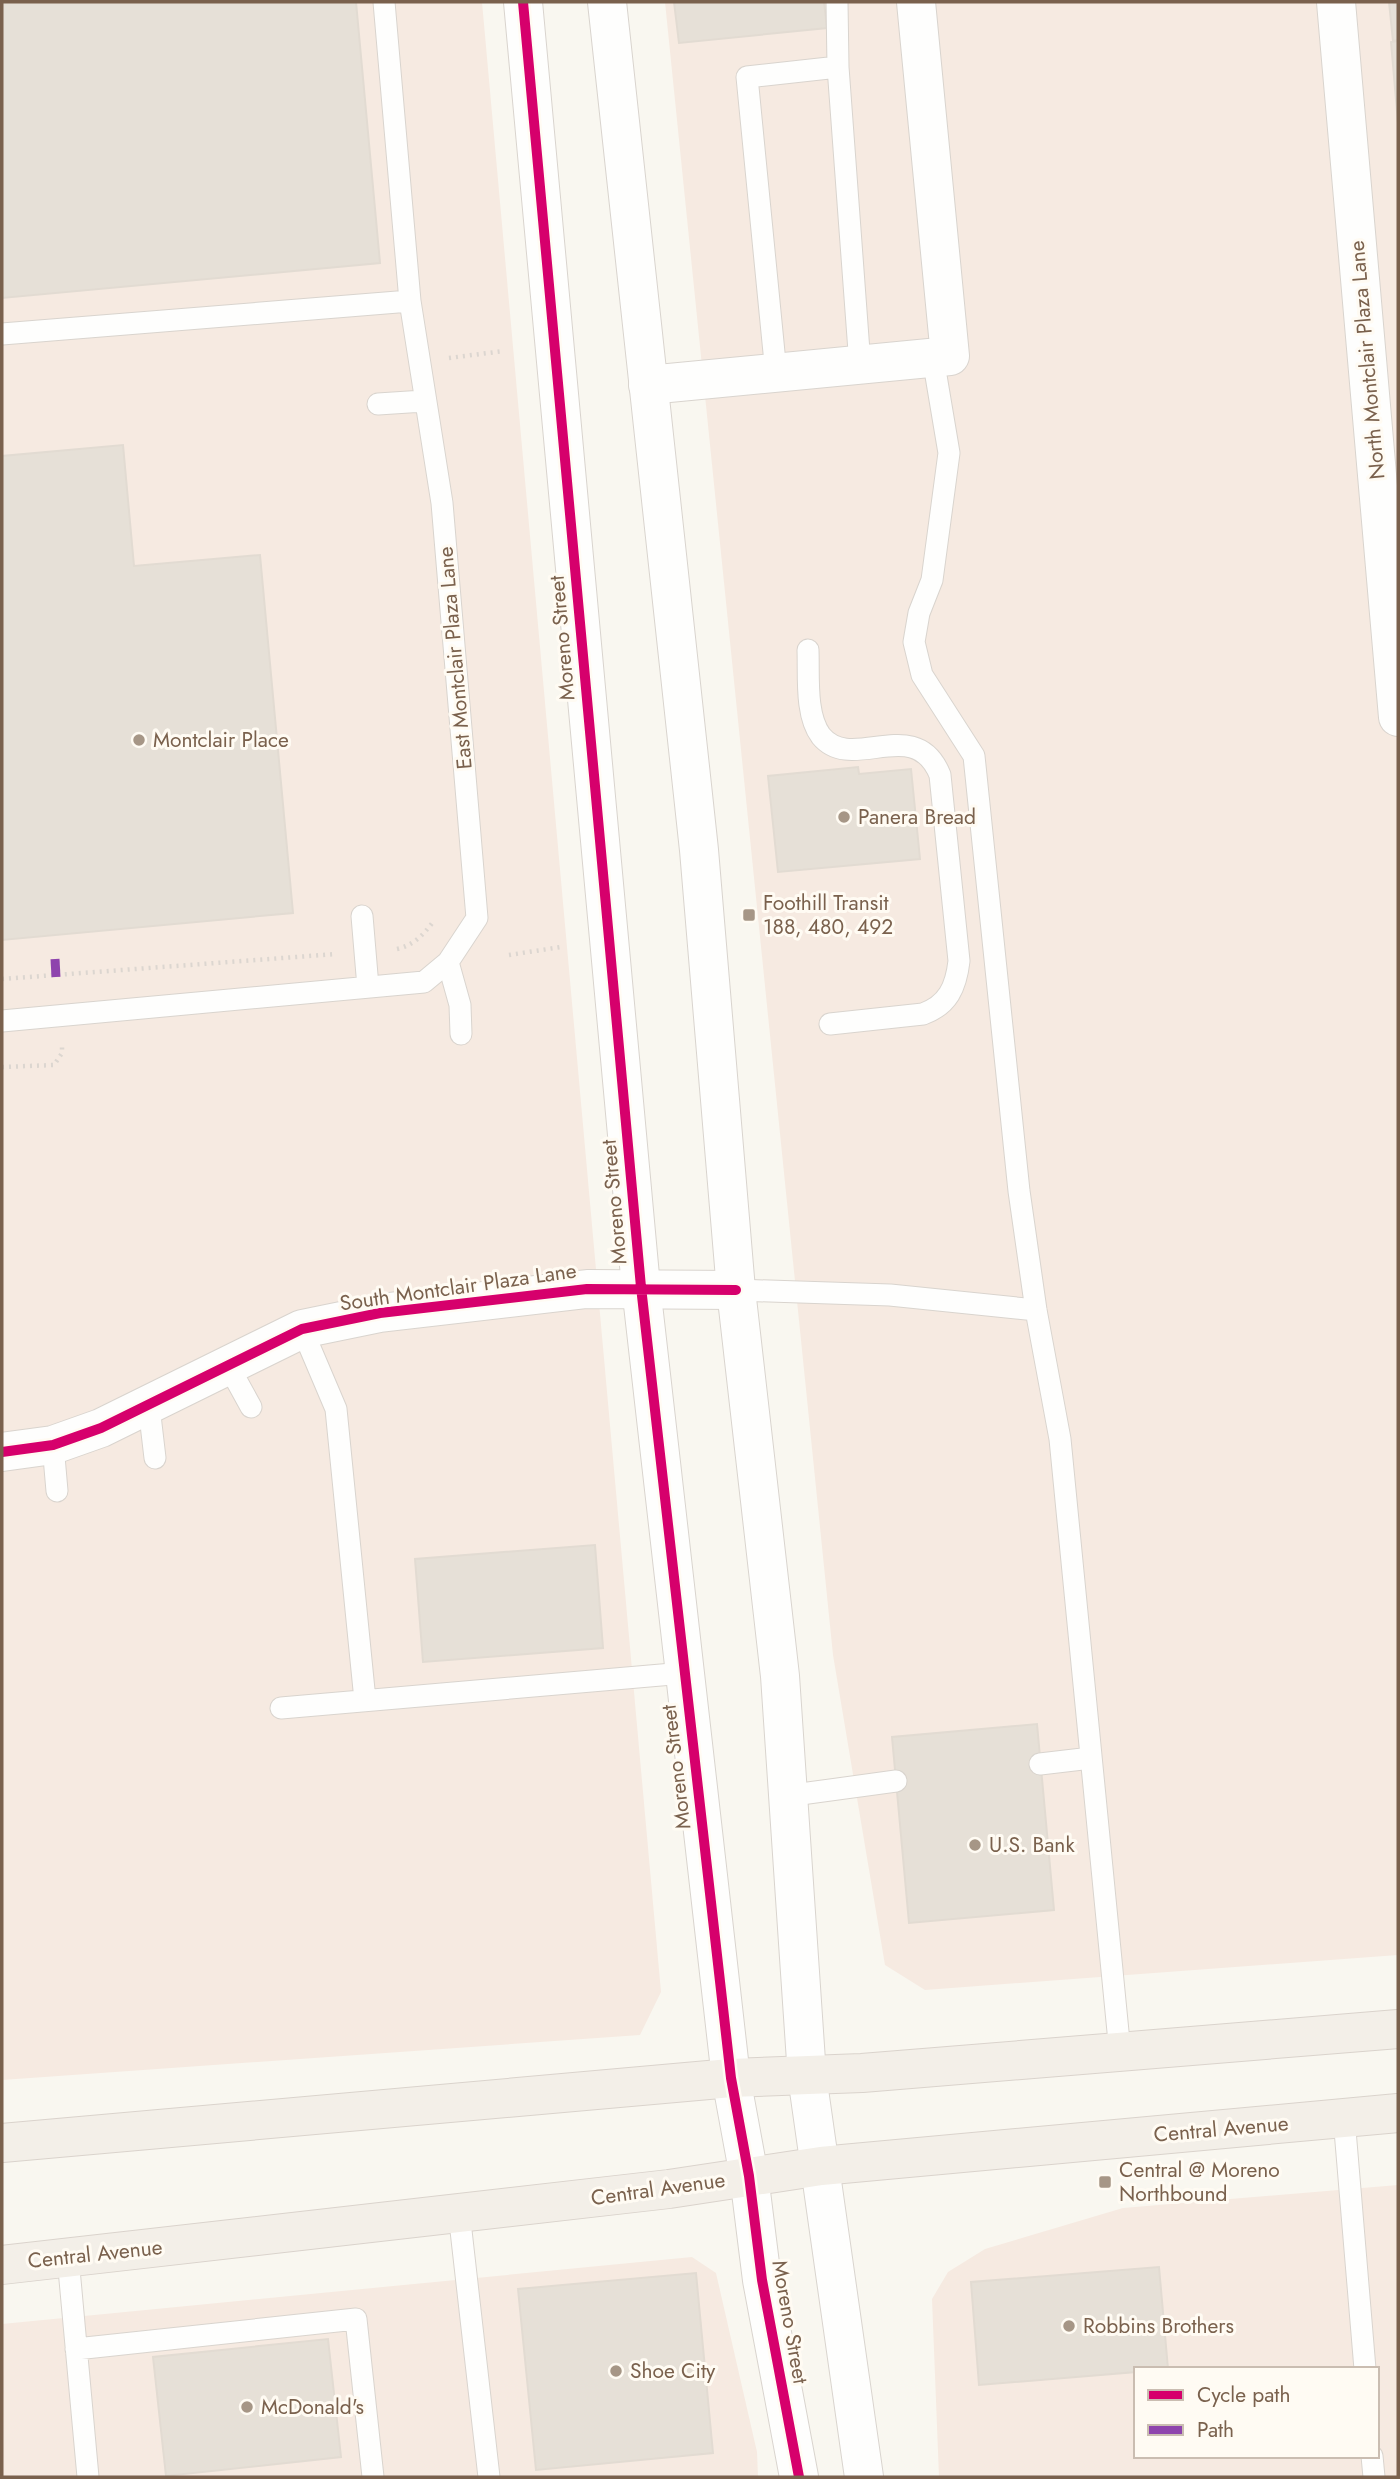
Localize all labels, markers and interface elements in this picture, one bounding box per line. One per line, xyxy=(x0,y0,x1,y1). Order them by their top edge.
street label: North Montclair Plaza Lane xyxy=(1342,239,1392,481)
street label: East Montclair Plaza Lane xyxy=(430,545,480,771)
street label: Moreno Street xyxy=(542,574,582,702)
place label: Montclair Place xyxy=(153,725,289,755)
marker: Montclair Place xyxy=(131,732,147,748)
place label: Panera Bread xyxy=(858,802,976,832)
marker: Panera Bread xyxy=(836,809,852,825)
place label: Foothill Transit 188, 480, 492 xyxy=(763,888,893,942)
marker: Foothill Transit 188, 480, 492 xyxy=(741,907,757,923)
street label: Moreno Street xyxy=(594,1138,634,1266)
street label: South Montclair Plaza Lane xyxy=(338,1256,578,1318)
street label: Moreno Street xyxy=(653,1703,699,1831)
place label: U.S. Bank xyxy=(989,1830,1075,1860)
marker: U.S. Bank xyxy=(967,1837,983,1853)
street label: Central Avenue xyxy=(1152,2108,1290,2150)
place label: Central @ Moreno Northbound xyxy=(1119,2155,1280,2209)
street label: Central Avenue xyxy=(589,2165,727,2213)
marker: Central @ Moreno Northbound xyxy=(1097,2174,1113,2190)
street label: Central Avenue xyxy=(26,2232,164,2276)
street label: Moreno Street xyxy=(764,2258,816,2386)
place label: Robbins Brothers xyxy=(1083,2311,1234,2341)
marker: Robbins Brothers xyxy=(1061,2318,1077,2334)
place label: Shoe City xyxy=(630,2356,716,2386)
marker: Shoe City xyxy=(608,2363,624,2379)
legend xyxy=(1134,2367,1379,2458)
text: Cycle path xyxy=(1197,2380,1290,2410)
place label: McDonald's xyxy=(261,2392,364,2422)
marker: McDonald's xyxy=(239,2399,255,2415)
text: Path xyxy=(1197,2415,1234,2445)

